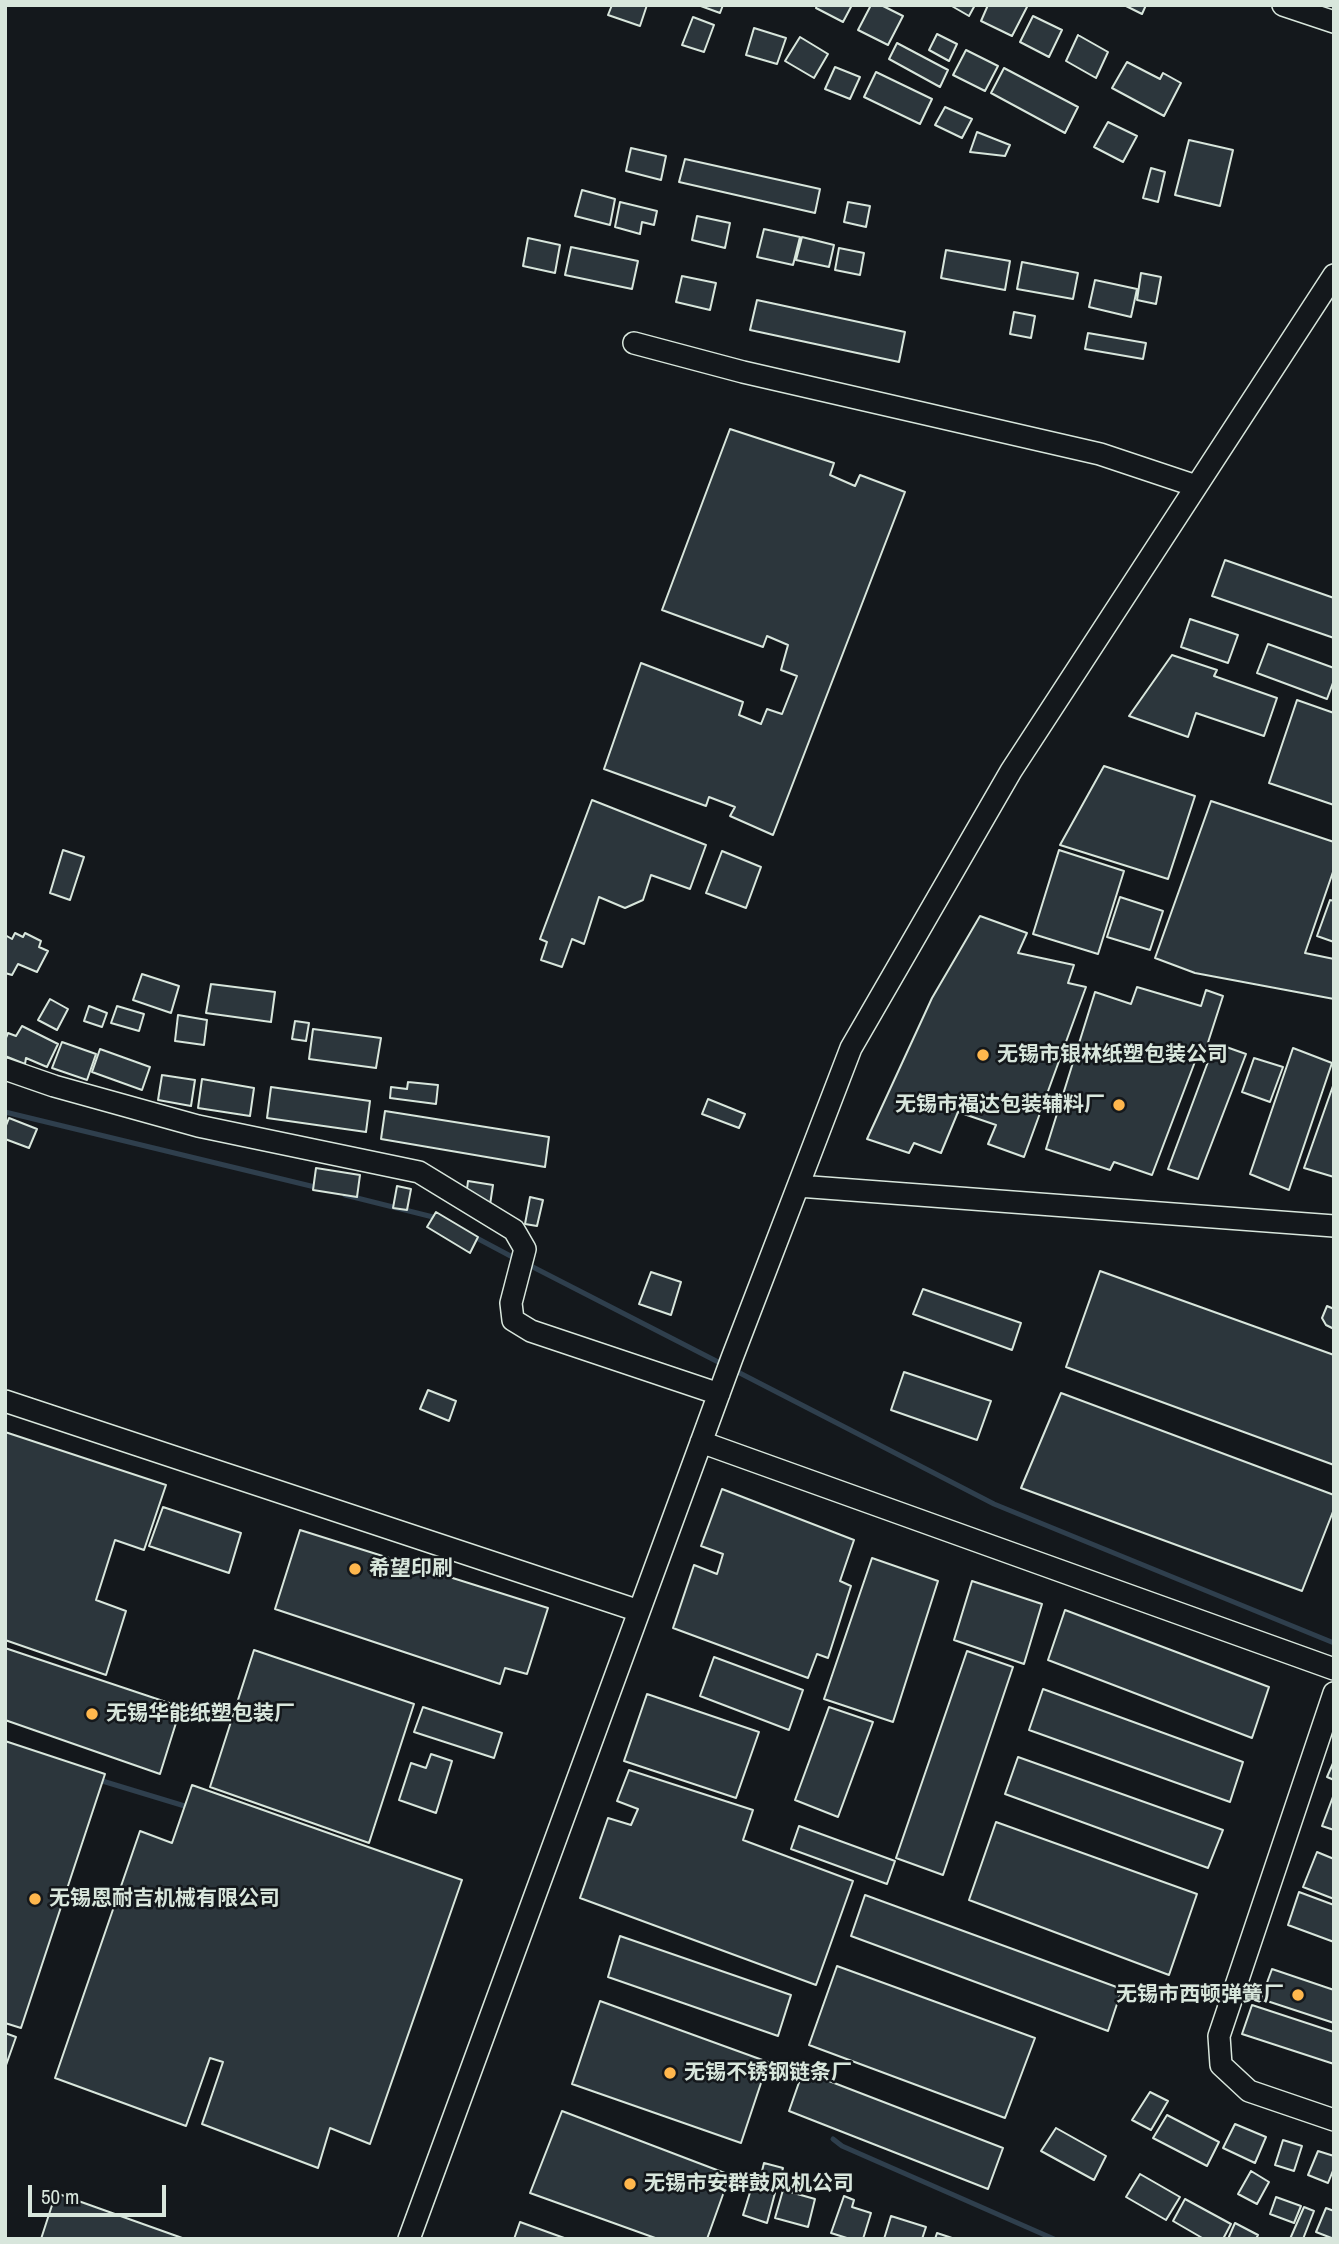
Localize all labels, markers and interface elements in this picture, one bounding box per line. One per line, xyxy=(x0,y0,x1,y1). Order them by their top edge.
place label: 无锡市银林纸塑包装公司 xyxy=(997,1042,1228,1068)
marker: 无锡市银林纸塑包装公司 xyxy=(975,1047,991,1063)
place label: 无锡市福达包装辅料厂 xyxy=(895,1092,1105,1118)
marker: 无锡市福达包装辅料厂 xyxy=(1111,1097,1127,1113)
place label: 希望印刷 xyxy=(369,1556,453,1582)
marker: 希望印刷 xyxy=(347,1561,363,1577)
place label: 无锡华能纸塑包装厂 xyxy=(106,1701,295,1727)
marker: 无锡华能纸塑包装厂 xyxy=(84,1706,100,1722)
place label: 无锡恩耐吉机械有限公司 xyxy=(49,1886,280,1912)
marker: 无锡恩耐吉机械有限公司 xyxy=(27,1891,43,1907)
place label: 无锡市西顿弹簧厂 xyxy=(1116,1982,1284,2008)
marker: 无锡市西顿弹簧厂 xyxy=(1290,1987,1306,2003)
place label: 无锡不锈钢链条厂 xyxy=(684,2060,852,2086)
marker: 无锡不锈钢链条厂 xyxy=(662,2065,678,2081)
scale bar xyxy=(32,2170,170,2214)
place label: 无锡市安群鼓风机公司 xyxy=(644,2171,854,2197)
marker: 无锡市安群鼓风机公司 xyxy=(622,2176,638,2192)
text: 50 m xyxy=(41,2182,79,2211)

